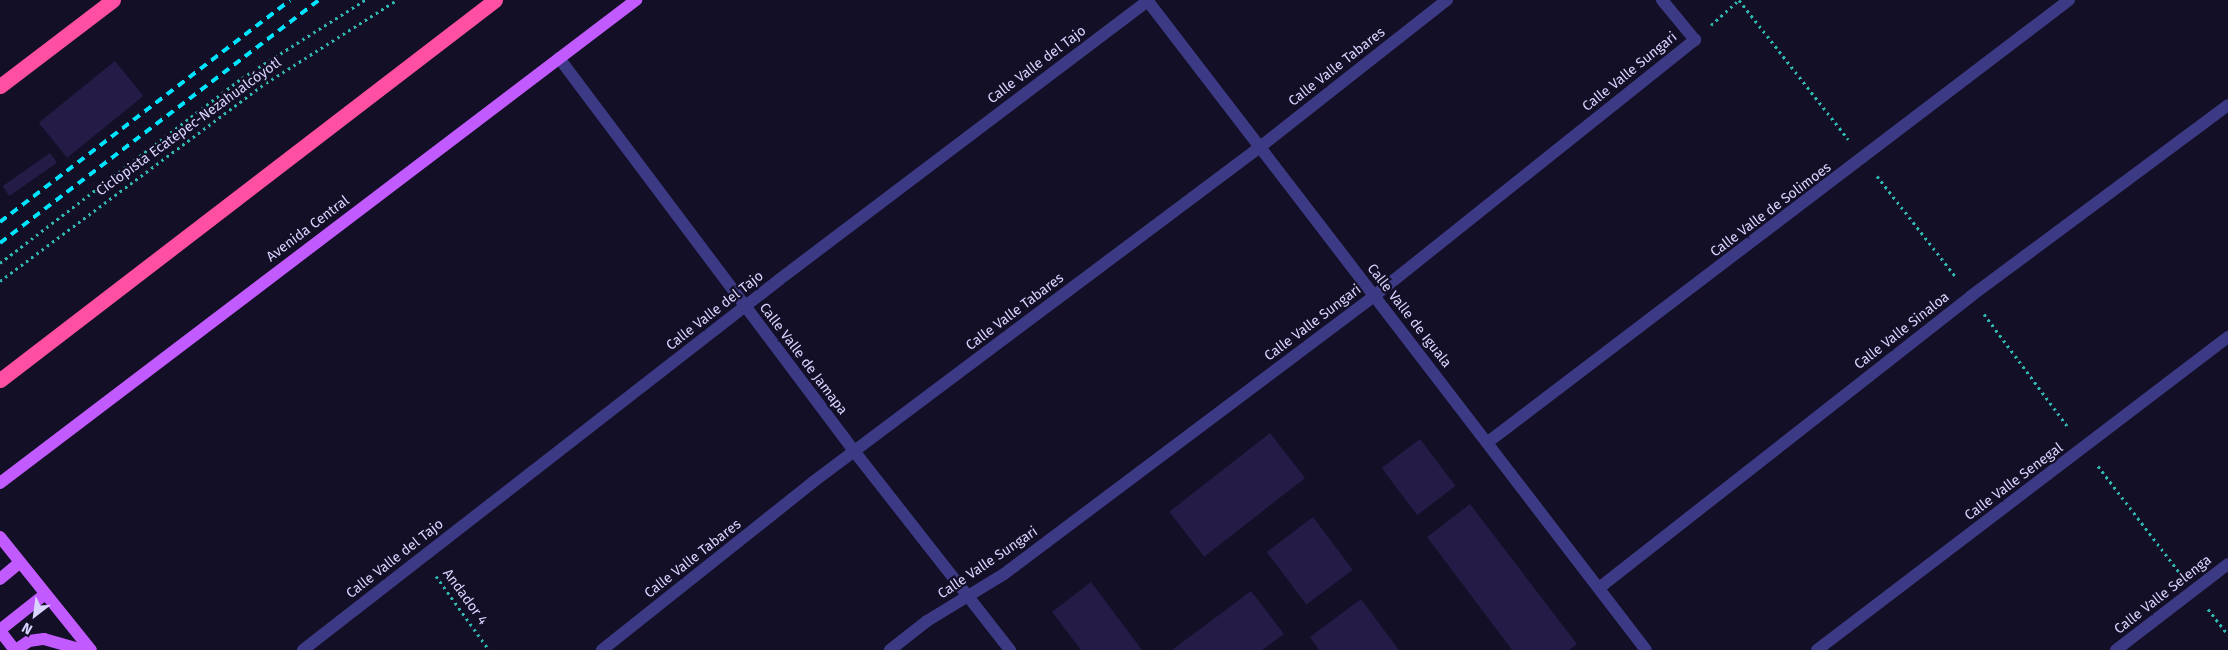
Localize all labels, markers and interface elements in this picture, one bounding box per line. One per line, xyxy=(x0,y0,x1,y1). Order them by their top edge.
street label: Calle Valle del Tajo xyxy=(985,23,1089,107)
street label: Calle Valle Tabares xyxy=(1285,24,1389,110)
street label: Calle Valle Sungari xyxy=(1579,29,1681,115)
street label: Ciclopista Ecatepec-Nezahualcóyotl xyxy=(93,54,285,200)
street label: Calle Valle de Solimoes xyxy=(1707,159,1835,261)
street label: Avenida Central xyxy=(263,192,353,266)
street label: Calle Valle de Iguala xyxy=(1363,261,1455,371)
street label: Calle Valle del Tajo xyxy=(663,268,767,354)
street label: Calle Valle Tabares xyxy=(963,270,1067,354)
street label: Calle Valle Sungari xyxy=(1261,281,1365,365)
street label: Calle Valle Sinaloa xyxy=(1851,289,1953,373)
street label: Calle Valle de Jamapa xyxy=(755,300,851,418)
street label: Calle Valle Senegal xyxy=(1962,440,2066,524)
street label: Calle Valle del Tajo xyxy=(343,516,447,602)
street label: Calle Valle Tabares xyxy=(641,516,745,602)
street label: Calle Valle Sungari xyxy=(935,523,1041,603)
street label: Calle Valle Selenga xyxy=(2111,552,2215,638)
street label: Andador 4 xyxy=(439,566,491,628)
north arrow xyxy=(10,590,60,640)
text: N xyxy=(19,619,36,638)

